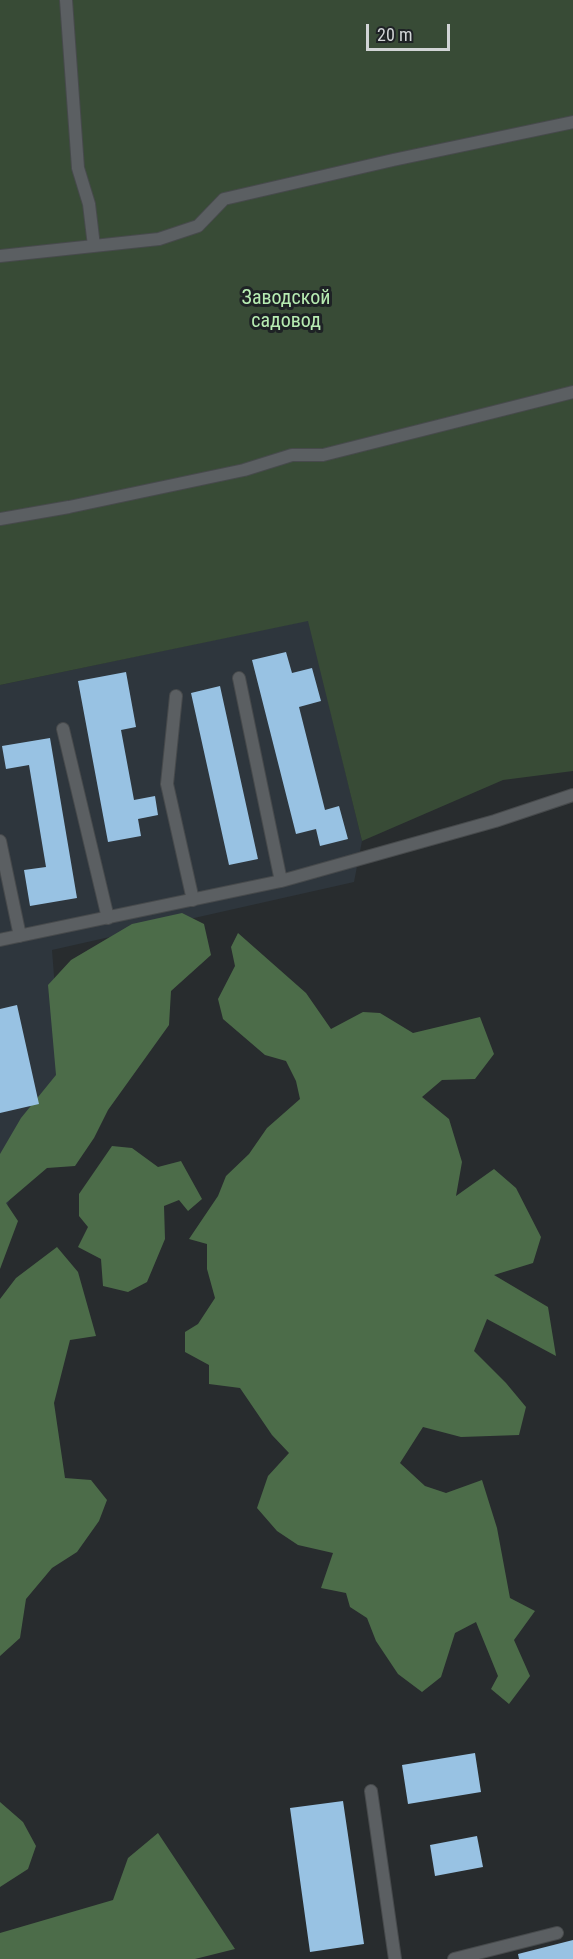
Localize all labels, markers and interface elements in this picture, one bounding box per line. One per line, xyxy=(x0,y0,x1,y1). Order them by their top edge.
scale bar xyxy=(369,12,453,50)
text: 20 m xyxy=(377,24,412,45)
park label: Заводской садовод xyxy=(242,287,330,334)

